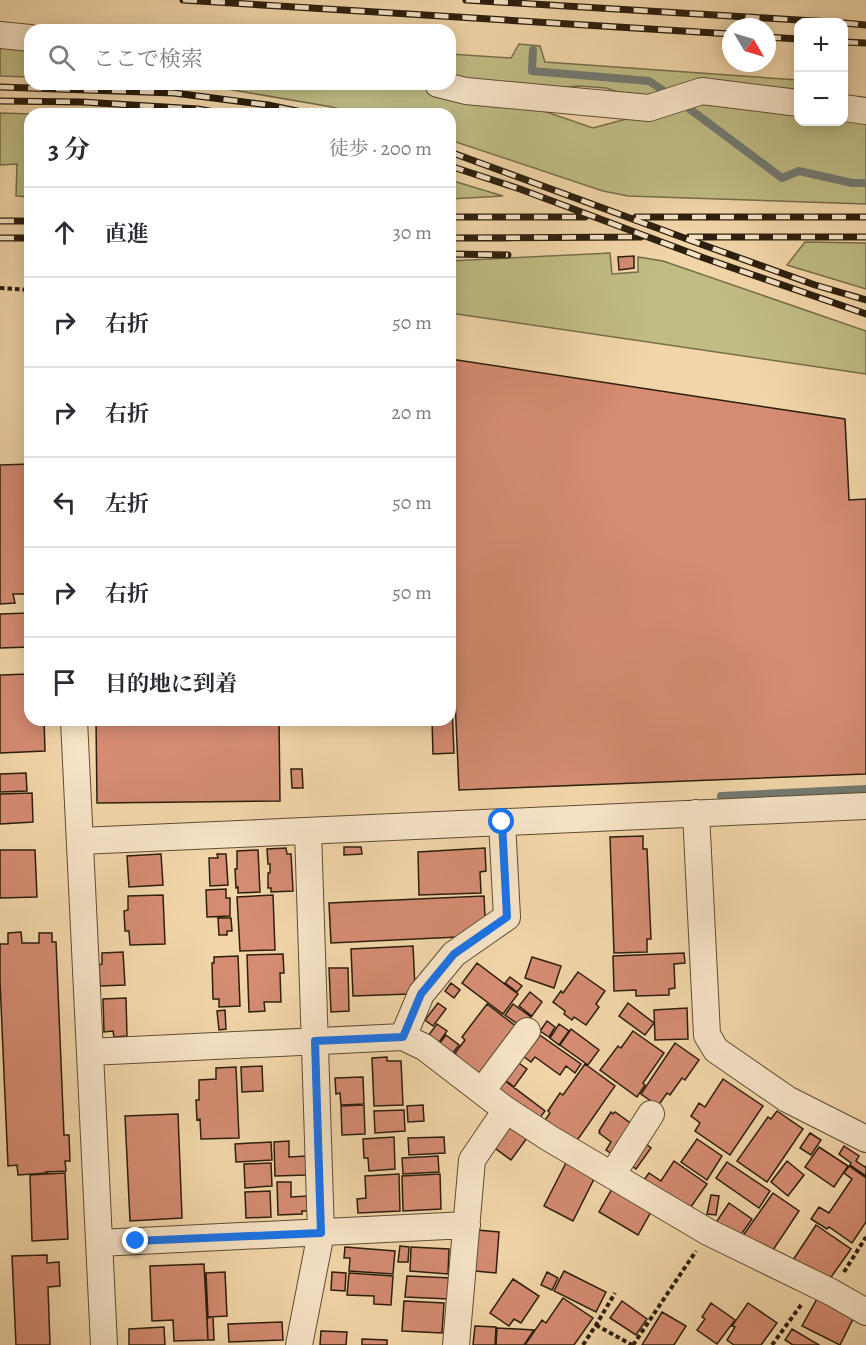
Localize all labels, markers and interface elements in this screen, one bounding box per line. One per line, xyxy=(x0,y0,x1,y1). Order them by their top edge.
north arrow xyxy=(722,18,776,72)
map controls xyxy=(794,18,848,126)
button: + xyxy=(794,18,848,72)
search box xyxy=(24,24,456,90)
icon: search xyxy=(45,41,78,74)
text: ここで検索 xyxy=(93,44,203,74)
button: − xyxy=(794,72,848,126)
text: 3 分 xyxy=(48,132,90,167)
text: 徒歩 · 200 m xyxy=(329,135,432,162)
icon: ahead xyxy=(48,216,81,249)
text: 直進 xyxy=(105,219,149,249)
text: 30 m xyxy=(392,219,432,246)
icon: right xyxy=(48,306,81,339)
text: 右折 xyxy=(105,309,149,339)
text: 50 m xyxy=(392,309,432,336)
icon: right xyxy=(48,396,81,429)
text: 右折 xyxy=(105,399,149,429)
text: 20 m xyxy=(391,399,432,426)
icon: left xyxy=(48,486,81,519)
text: 左折 xyxy=(105,489,149,519)
text: 50 m xyxy=(392,489,432,516)
icon: right xyxy=(48,576,81,609)
text: 右折 xyxy=(105,579,149,609)
text: 50 m xyxy=(392,579,432,606)
icon: arrive xyxy=(48,666,81,699)
text: 目的地に到着 xyxy=(105,669,237,699)
route start xyxy=(488,808,514,834)
route end xyxy=(122,1227,148,1253)

